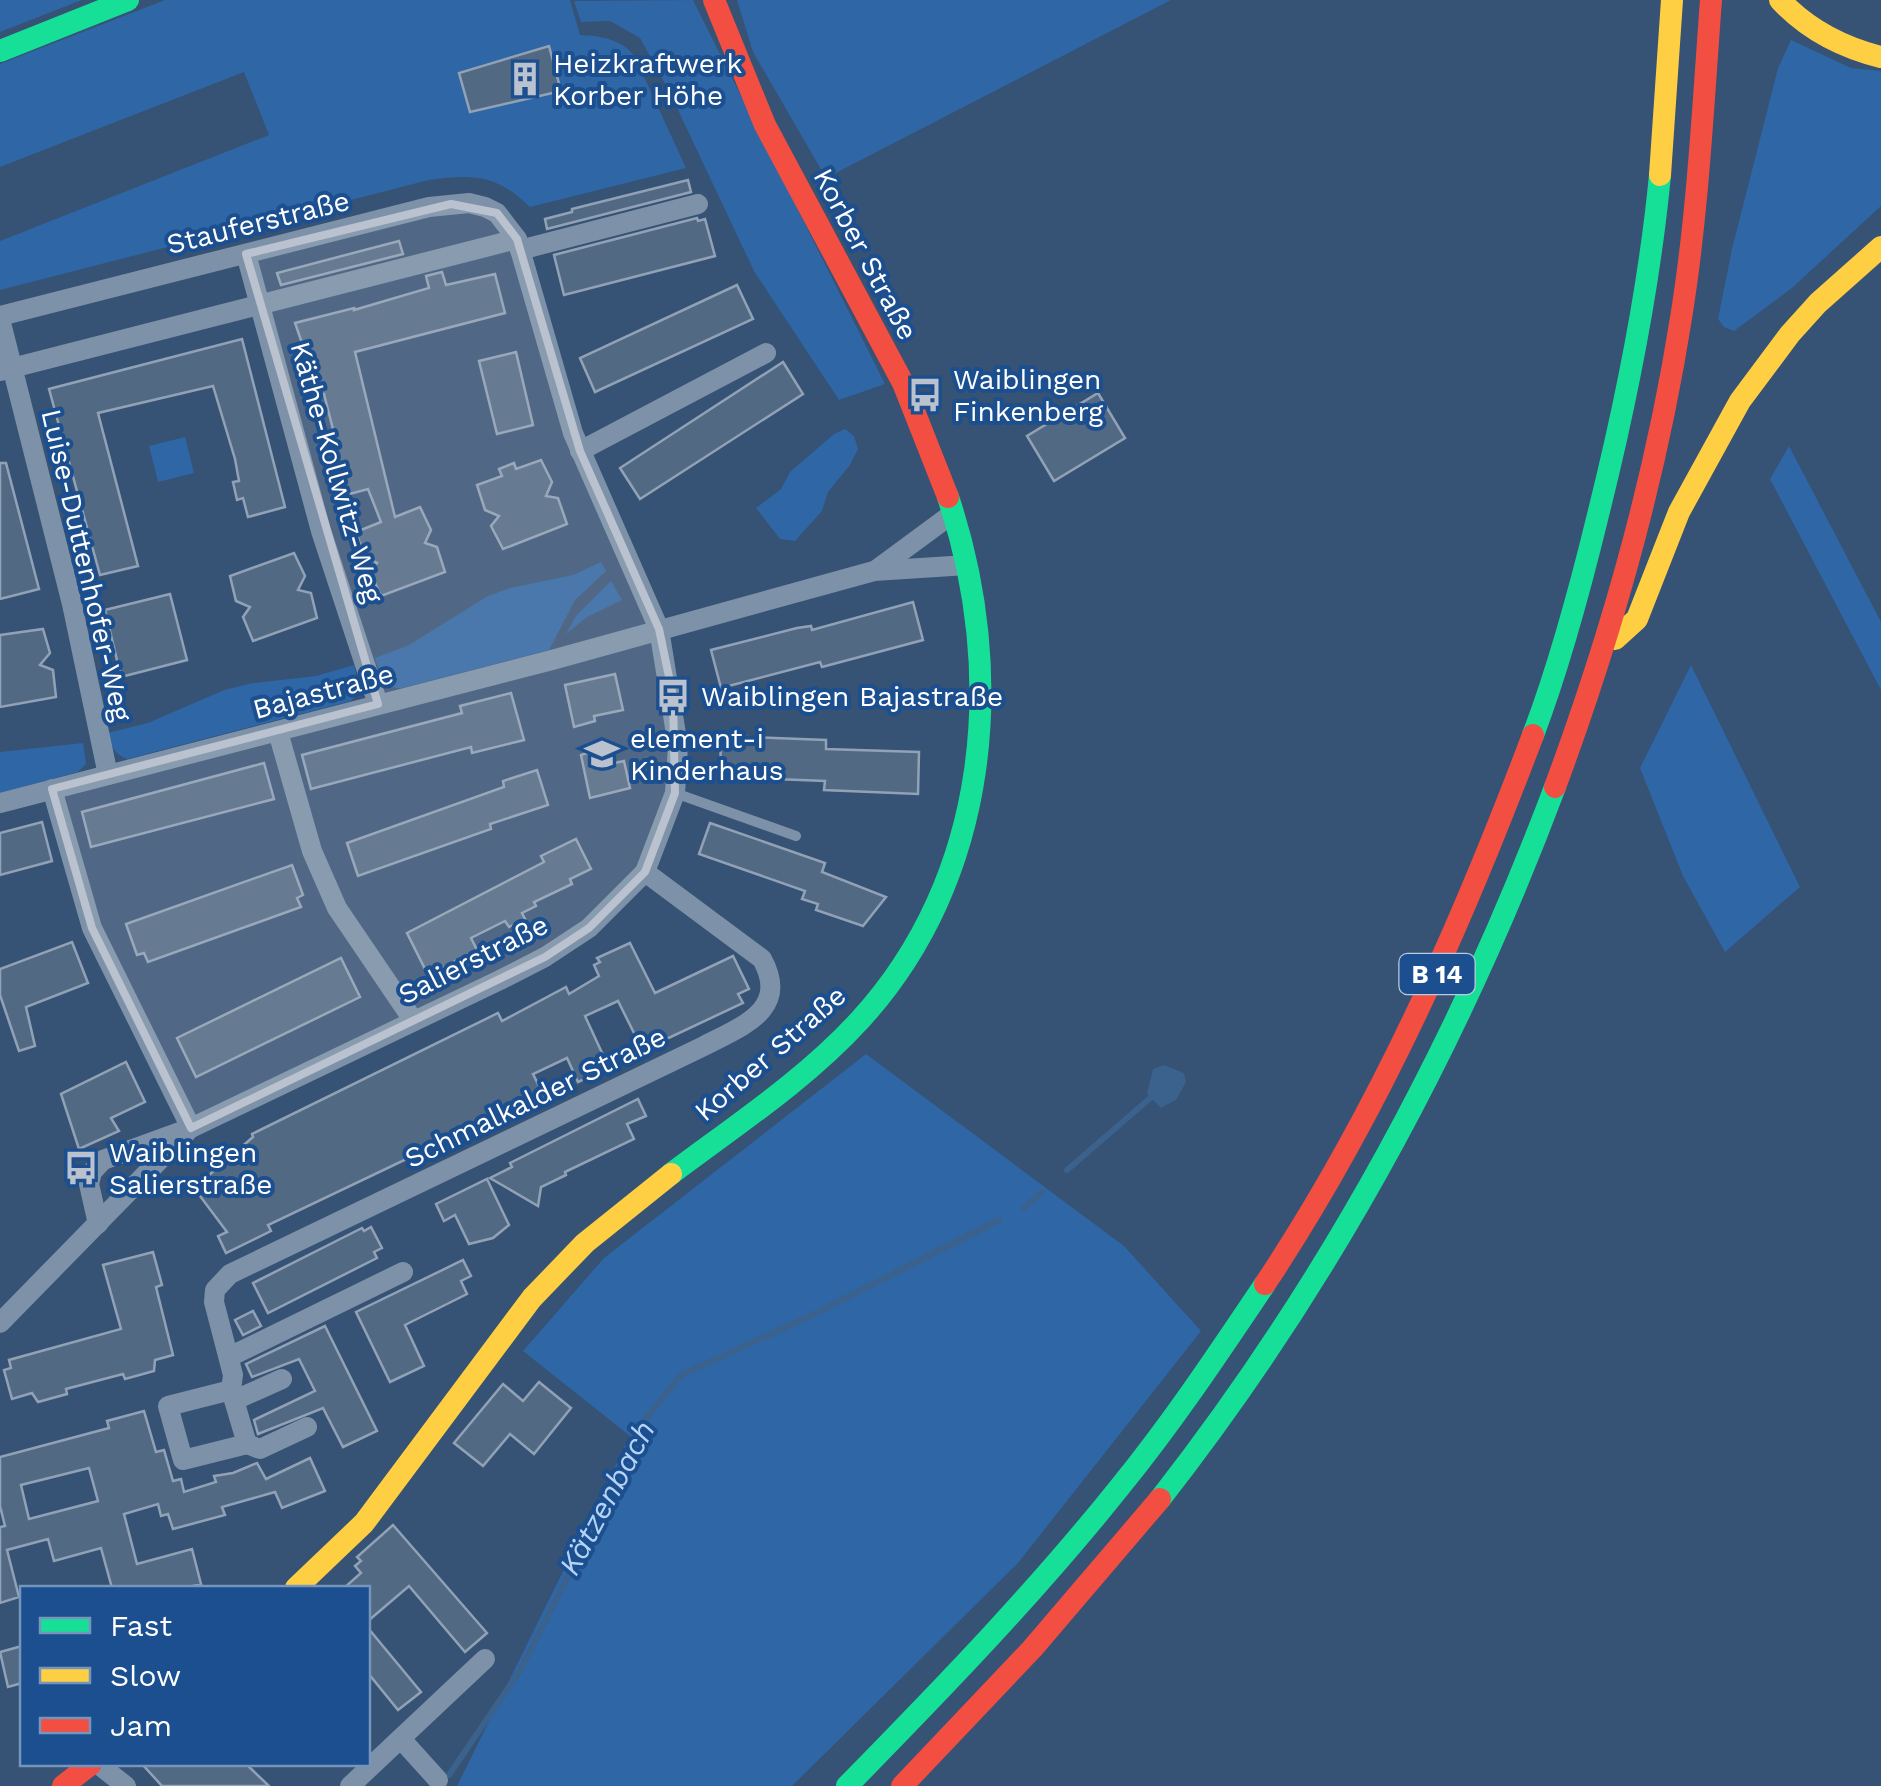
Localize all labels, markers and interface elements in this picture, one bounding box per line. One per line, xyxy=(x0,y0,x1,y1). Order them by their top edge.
place label: Heizkraftwerk Korber Höhe xyxy=(553,47,742,112)
building icon: Heizkraftwerk Korber Höhe xyxy=(506,60,544,98)
street label: Korber Straße xyxy=(807,163,925,346)
street label: Stauferstraße xyxy=(163,184,353,261)
street label: Käthe-Kollwitz-Weg xyxy=(283,338,390,607)
place label: Waiblingen Finkenberg xyxy=(953,363,1103,428)
bus stop icon: Waiblingen Finkenberg xyxy=(906,376,944,414)
street label: Luise-Duttenhofer-Weg xyxy=(35,406,139,725)
street label: Bajastraße xyxy=(249,657,397,726)
bus stop icon: Waiblingen Bajastraße xyxy=(654,677,692,715)
place label: Waiblingen Bajastraße xyxy=(701,680,1003,713)
place label: element-i Kinderhaus xyxy=(630,722,784,787)
school or university icon: element-i Kinderhaus xyxy=(583,735,621,773)
street label: Salierstraße xyxy=(393,908,553,1011)
road number: B 14 xyxy=(1400,954,1474,994)
street label: Korber Straße xyxy=(688,979,853,1128)
street label: Schmalkalder Straße xyxy=(399,1020,671,1175)
place label: Waiblingen Salierstraße xyxy=(109,1136,272,1201)
bus stop icon: Waiblingen Salierstraße xyxy=(62,1149,100,1187)
water label: Kätzenbach xyxy=(551,1415,662,1581)
legend xyxy=(20,1586,370,1766)
text: Fast xyxy=(110,1608,173,1643)
text: Slow xyxy=(110,1658,181,1693)
text: Jam xyxy=(110,1708,172,1743)

